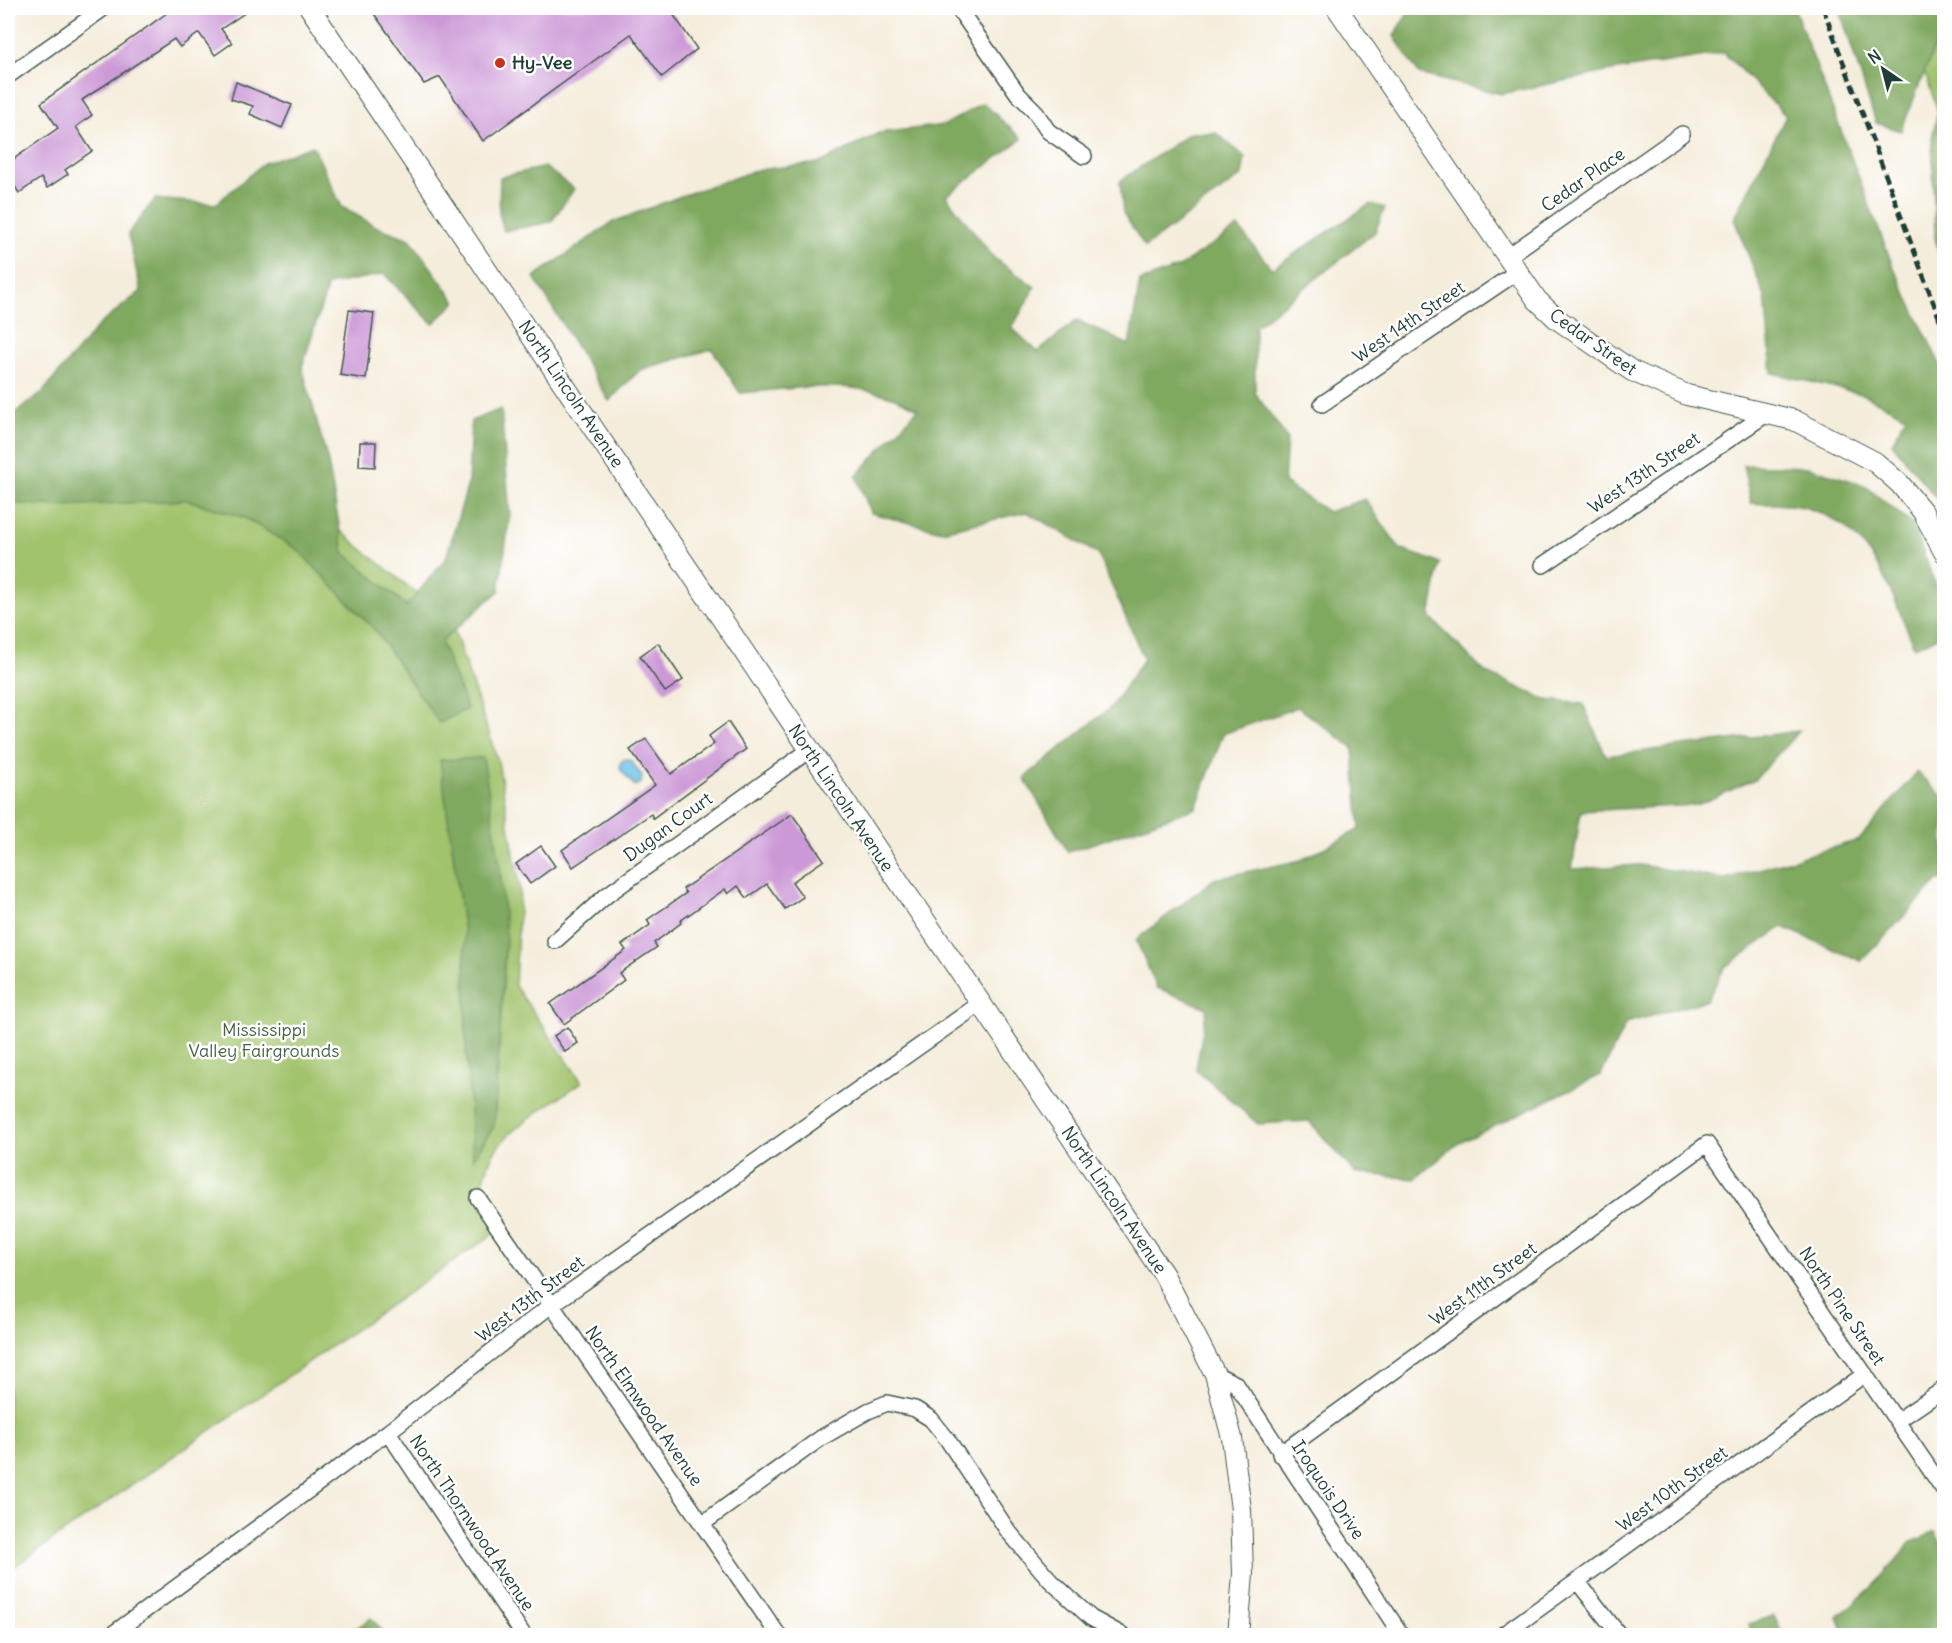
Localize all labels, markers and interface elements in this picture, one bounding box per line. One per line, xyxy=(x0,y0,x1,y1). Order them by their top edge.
north arrow xyxy=(1853,39,1913,99)
text: N xyxy=(1864,45,1885,68)
place label: Hy-Vee xyxy=(512,51,572,74)
marker: Hy-Vee xyxy=(493,56,507,70)
street label: Cedar Place xyxy=(1536,142,1629,217)
street label: West 14th Street xyxy=(1348,276,1469,368)
street label: Cedar Street xyxy=(1545,303,1641,380)
street label: North Lincoln Avenue xyxy=(514,316,629,472)
street label: West 13th Street xyxy=(1583,427,1704,518)
street label: North Lincoln Avenue xyxy=(784,720,899,876)
street label: Dugan Court xyxy=(619,787,717,866)
park label: Mississippi Valley Fairgrounds xyxy=(189,1018,339,1062)
street label: North Lincoln Avenue xyxy=(1057,1122,1172,1278)
street label: West 11th Street xyxy=(1425,1237,1541,1330)
street label: North Pine Street xyxy=(1794,1242,1890,1369)
street label: West 13th Street xyxy=(471,1250,589,1347)
street label: North Elmwood Avenue xyxy=(580,1321,708,1490)
street label: North Thornwood Avenue xyxy=(405,1430,540,1615)
street label: Iroquois Drive xyxy=(1287,1436,1370,1544)
street label: West 10th Street xyxy=(1612,1441,1732,1537)

